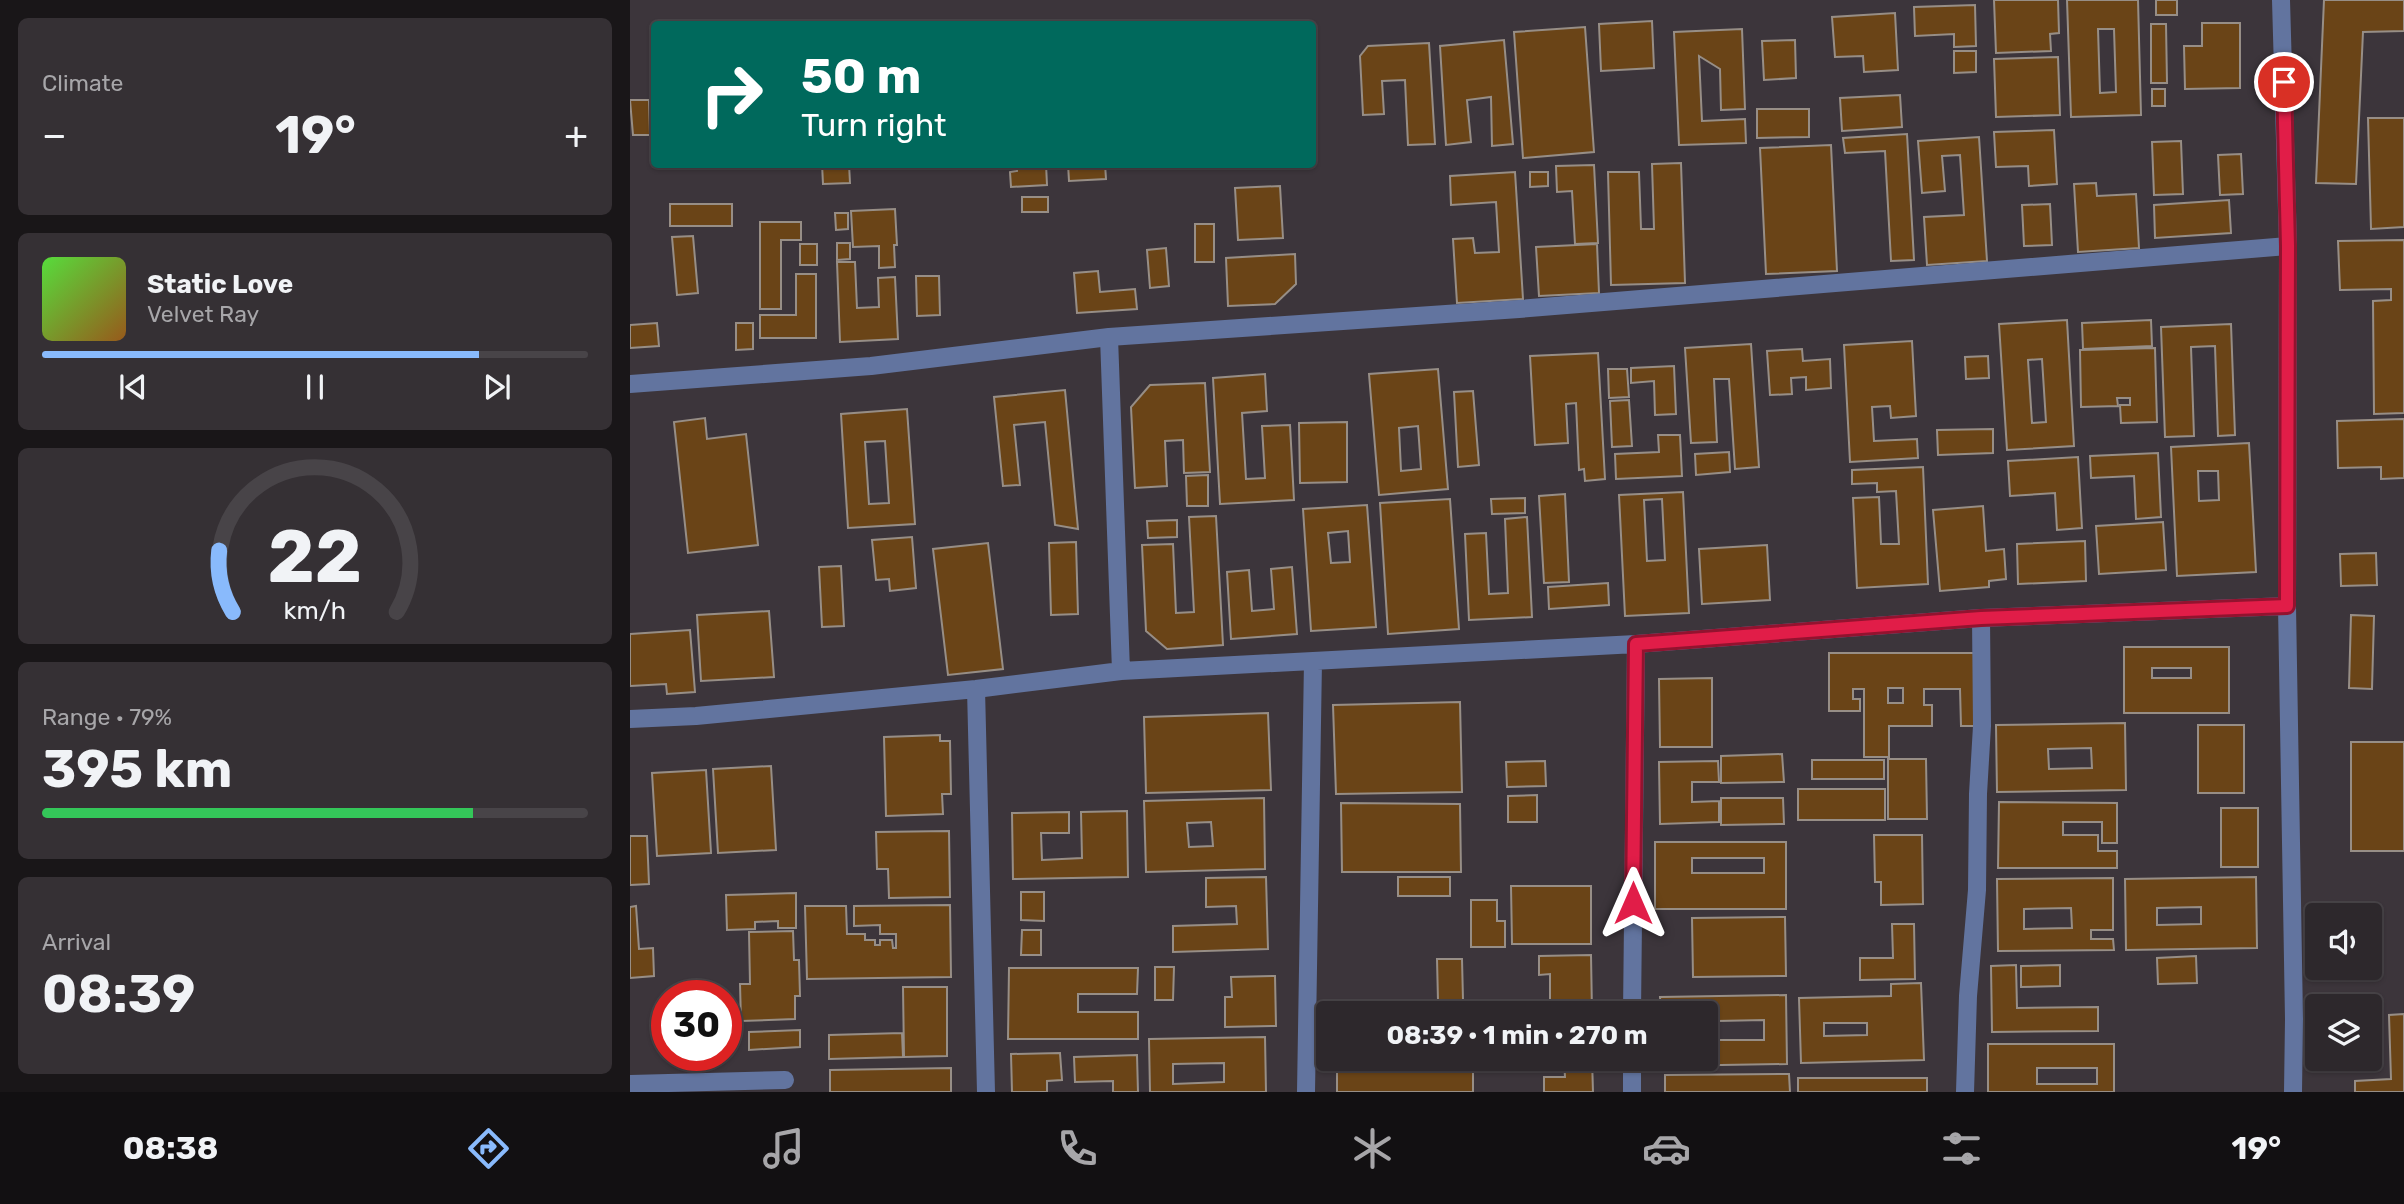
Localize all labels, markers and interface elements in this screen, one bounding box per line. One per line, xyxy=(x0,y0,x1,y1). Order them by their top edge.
text: 50 m xyxy=(801,47,921,105)
icon: right xyxy=(686,49,777,140)
pin xyxy=(2254,52,2314,112)
icon: arrive xyxy=(2265,63,2303,101)
text: Climate xyxy=(42,69,123,97)
text: 19° xyxy=(275,104,356,166)
text: Turn right xyxy=(801,106,946,144)
text: − xyxy=(42,112,67,158)
text: + xyxy=(564,112,588,158)
text: Static Love xyxy=(147,269,293,300)
text: Velvet Ray xyxy=(147,300,259,328)
icon: previous xyxy=(114,368,152,406)
icon: pause xyxy=(296,368,334,406)
icon: next xyxy=(478,368,516,406)
text: 22 xyxy=(268,514,362,600)
text: km/h xyxy=(284,596,346,625)
text: Range · 79% xyxy=(42,703,172,731)
text: 395 km xyxy=(42,738,232,800)
position arrow xyxy=(1596,866,1670,940)
map controls xyxy=(2305,903,2382,1071)
button: sound xyxy=(2305,903,2382,980)
text: Arrival xyxy=(42,928,111,956)
text: 08:39 xyxy=(42,963,195,1025)
speed limit sign: 30 xyxy=(651,980,742,1071)
button: layers xyxy=(2305,994,2382,1071)
text: 08:39 · 1 min · 270 m xyxy=(1386,1020,1648,1051)
icon: directions xyxy=(464,1124,513,1173)
icon: music xyxy=(759,1124,808,1173)
icon: phone xyxy=(1053,1124,1102,1173)
icon: climate xyxy=(1348,1124,1397,1173)
icon: car xyxy=(1642,1124,1691,1173)
icon: filters xyxy=(1937,1124,1986,1173)
text: 08:38 xyxy=(123,1129,218,1167)
text: 19° xyxy=(2232,1129,2281,1167)

